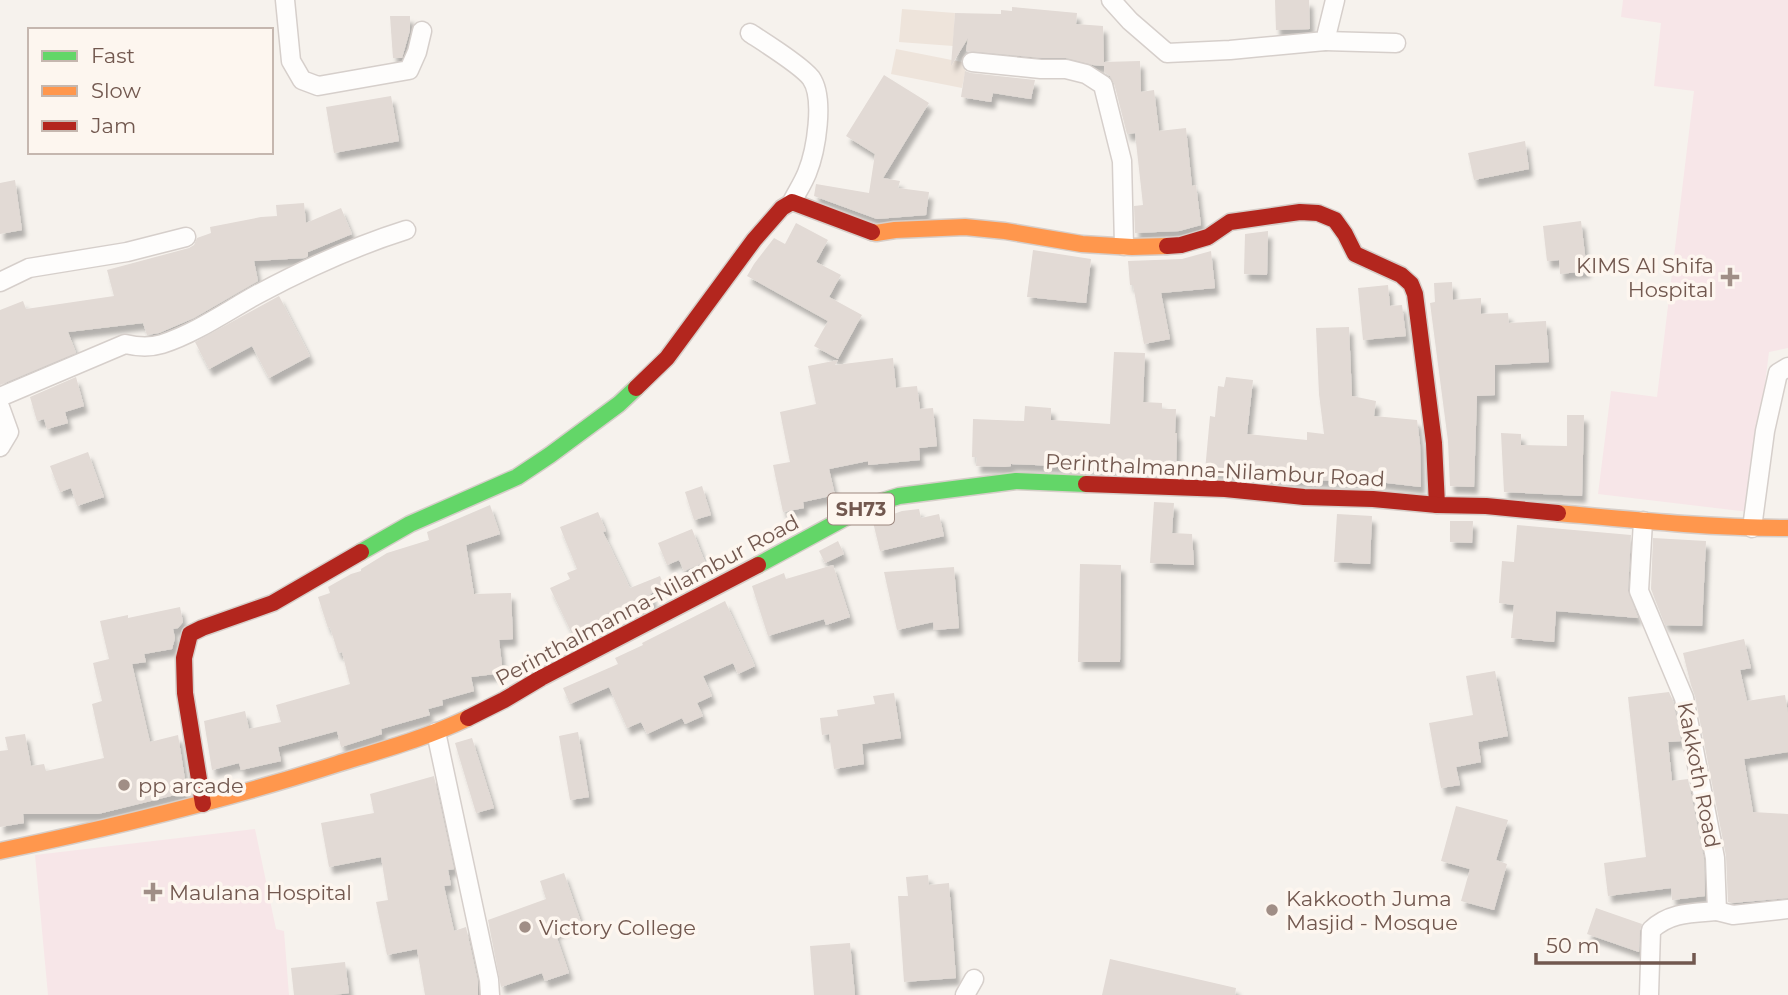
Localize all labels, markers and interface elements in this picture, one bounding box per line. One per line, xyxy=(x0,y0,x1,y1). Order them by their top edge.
legend xyxy=(28,28,273,154)
text: Fast xyxy=(91,43,135,68)
text: Slow xyxy=(91,78,141,103)
text: Jam xyxy=(90,113,136,138)
place label: KIMS Al Shifa Hospital xyxy=(1576,253,1714,302)
marker: KIMS Al Shifa Hospital xyxy=(1720,267,1740,287)
street label: Perinthalmanna-Nilambur Road xyxy=(1045,449,1385,491)
road number: SH73 xyxy=(828,494,894,524)
street label: Perinthalmanna-Nilambur Road xyxy=(491,509,803,691)
street label: Kakkoth Road xyxy=(1673,700,1725,850)
place label: pp arcade xyxy=(138,773,244,798)
marker: pp arcade xyxy=(116,777,132,793)
place label: Maulana Hospital xyxy=(169,880,352,905)
marker: Maulana Hospital xyxy=(143,882,163,902)
place label: Kakkooth Juma Masjid - Mosque xyxy=(1286,886,1458,935)
marker: Kakkooth Juma Masjid - Mosque xyxy=(1264,902,1280,918)
place label: Victory College xyxy=(539,915,696,940)
marker: Victory College xyxy=(517,919,533,935)
scale bar xyxy=(1536,922,1694,966)
text: 50 m xyxy=(1546,933,1600,958)

